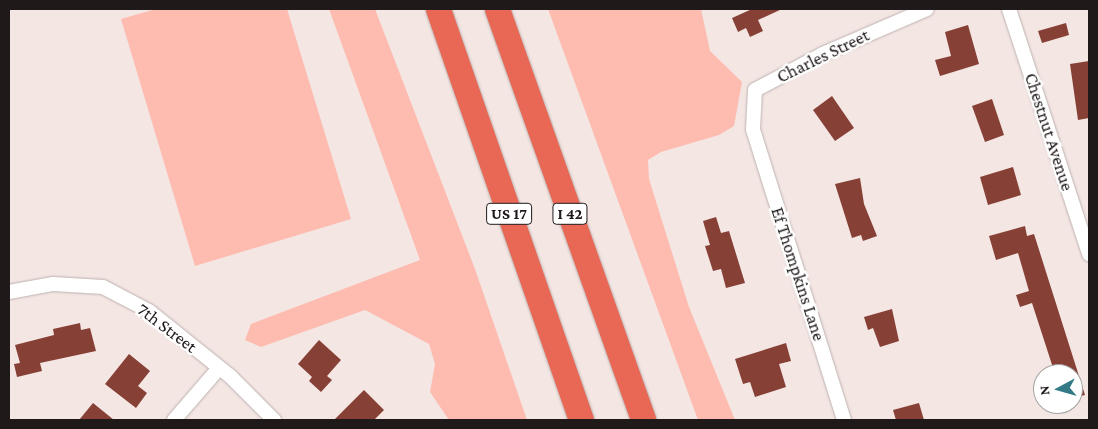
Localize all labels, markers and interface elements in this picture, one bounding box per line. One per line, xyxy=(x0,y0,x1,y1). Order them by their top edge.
street label: Charles Street xyxy=(773,24,873,88)
street label: Chestnut Avenue xyxy=(1020,70,1078,194)
road number: US 17 xyxy=(485,200,533,228)
road number: I 42 xyxy=(551,200,589,228)
street label: Ef Thompkins Lane xyxy=(766,205,830,343)
street label: 7th Street xyxy=(133,298,201,358)
north arrow xyxy=(1033,364,1083,414)
text: N xyxy=(1036,385,1053,396)

